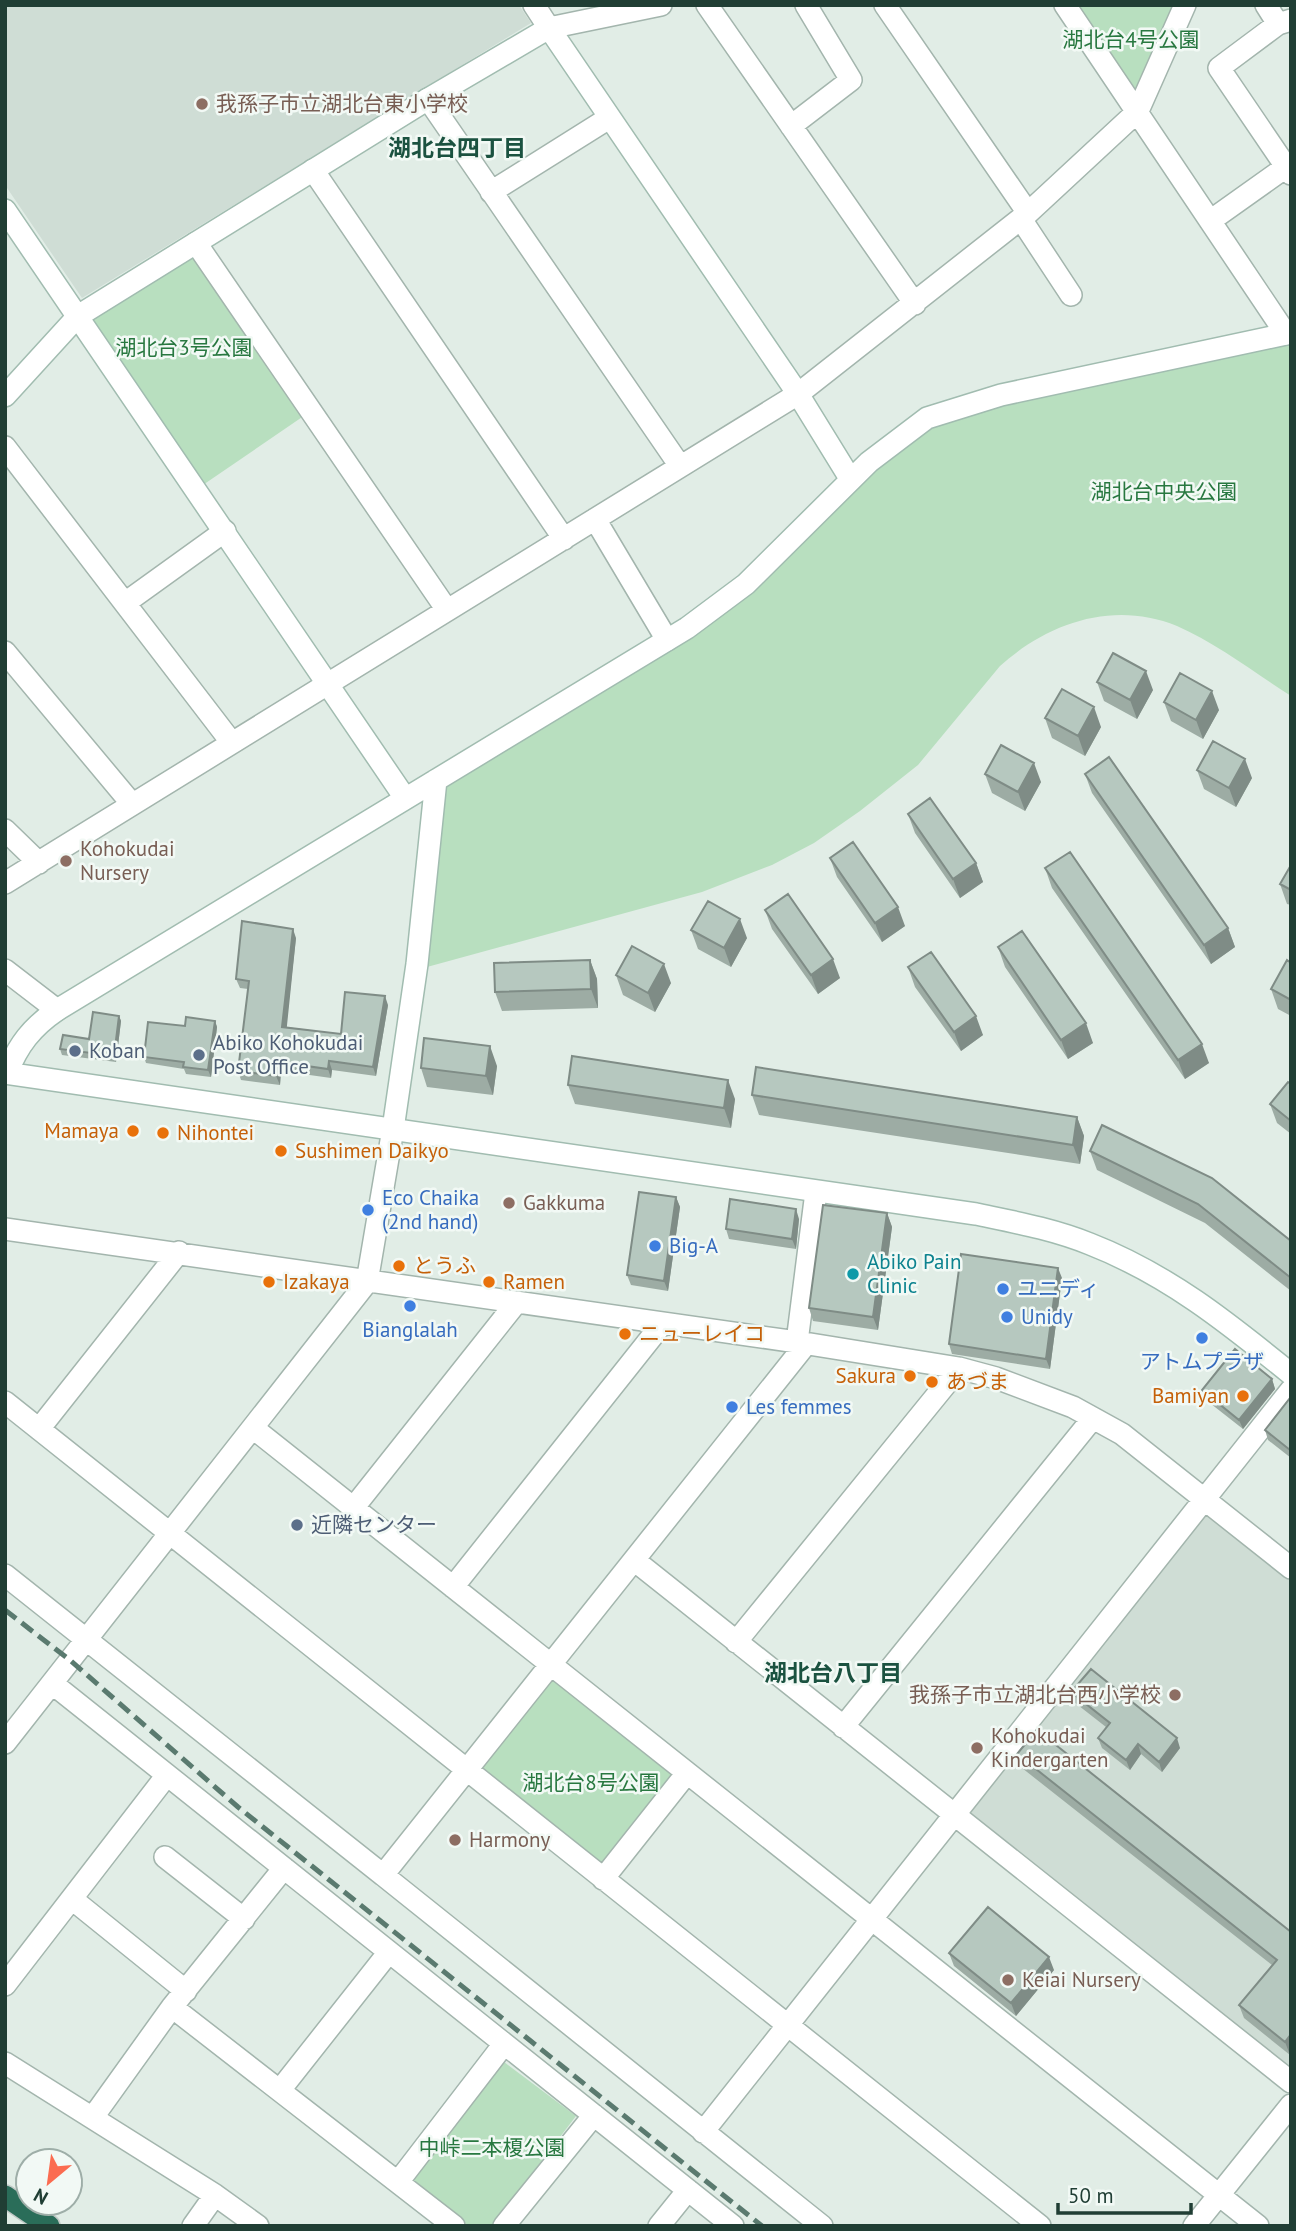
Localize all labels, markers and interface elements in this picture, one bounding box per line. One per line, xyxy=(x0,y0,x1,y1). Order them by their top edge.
park label: 湖北台4号公園 xyxy=(1062,26,1200,53)
place label: 我孫子市立湖北台東小学校 xyxy=(216,90,468,117)
marker: 我孫子市立湖北台東小学校 xyxy=(194,96,210,112)
district label: 湖北台四丁目 xyxy=(388,133,526,162)
park label: 湖北台3号公園 xyxy=(115,334,253,361)
park label: 湖北台中央公園 xyxy=(1091,478,1238,505)
place label: Kohokudai Nursery xyxy=(80,835,175,886)
marker: Kohokudai Nursery xyxy=(58,853,74,869)
place label: Abiko Kohokudai Post Office xyxy=(213,1029,363,1080)
place label: Koban xyxy=(89,1037,145,1064)
marker: Koban xyxy=(67,1043,83,1059)
marker: Abiko Kohokudai Post Office xyxy=(191,1047,207,1063)
place label: Mamaya xyxy=(44,1117,119,1144)
place label: Nihontei xyxy=(177,1119,254,1146)
marker: Mamaya xyxy=(125,1123,141,1139)
marker: Nihontei xyxy=(155,1125,171,1141)
place label: Sushimen Daikyo xyxy=(295,1137,449,1164)
marker: Sushimen Daikyo xyxy=(273,1143,289,1159)
place label: Eco Chaika (2nd hand) xyxy=(382,1184,479,1235)
place label: Gakkuma xyxy=(523,1189,605,1216)
marker: Gakkuma xyxy=(501,1195,517,1211)
marker: Eco Chaika (2nd hand) xyxy=(360,1202,376,1218)
place label: Big-A xyxy=(669,1232,719,1259)
marker: Big-A xyxy=(647,1238,663,1254)
place label: Abiko Pain Clinic xyxy=(867,1248,961,1299)
place label: とうふ xyxy=(413,1252,476,1279)
marker: とうふ xyxy=(391,1258,407,1274)
marker: Abiko Pain Clinic xyxy=(845,1266,861,1282)
place label: Izakaya xyxy=(283,1268,350,1295)
place label: Ramen xyxy=(503,1268,565,1295)
marker: Izakaya xyxy=(261,1274,277,1290)
marker: Ramen xyxy=(481,1274,497,1290)
place label: ユニディ xyxy=(1017,1275,1100,1302)
marker: ユニディ xyxy=(995,1281,1011,1297)
marker: Bianglalah xyxy=(402,1298,418,1314)
place label: Unidy xyxy=(1021,1303,1073,1330)
marker: Unidy xyxy=(999,1309,1015,1325)
place label: Bianglalah xyxy=(362,1316,458,1343)
place label: ニューレイコ xyxy=(639,1320,765,1347)
marker: ニューレイコ xyxy=(617,1326,633,1342)
marker: アトムプラザ xyxy=(1194,1330,1210,1346)
place label: アトムプラザ xyxy=(1140,1348,1264,1375)
place label: Sakura xyxy=(835,1362,896,1389)
marker: Sakura xyxy=(902,1368,918,1384)
place label: あづま xyxy=(946,1368,1009,1395)
marker: あづま xyxy=(924,1374,940,1390)
place label: Bamiyan xyxy=(1152,1382,1229,1409)
marker: Bamiyan xyxy=(1235,1388,1251,1404)
place label: Les femmes xyxy=(746,1393,851,1420)
marker: Les femmes xyxy=(724,1399,740,1415)
place label: 近隣センター xyxy=(311,1511,437,1538)
marker: 近隣センター xyxy=(289,1517,305,1533)
district label: 湖北台八丁目 xyxy=(764,1658,902,1687)
place label: 我孫子市立湖北台西小学校 xyxy=(909,1681,1161,1708)
marker: 我孫子市立湖北台西小学校 xyxy=(1167,1687,1183,1703)
place label: Kohokudai Kindergarten xyxy=(991,1722,1109,1773)
marker: Kohokudai Kindergarten xyxy=(969,1740,985,1756)
park label: 湖北台8号公園 xyxy=(522,1769,660,1796)
place label: Harmony xyxy=(469,1826,550,1853)
marker: Harmony xyxy=(447,1832,463,1848)
place label: Keiai Nursery xyxy=(1022,1966,1141,1993)
marker: Keiai Nursery xyxy=(1000,1972,1016,1988)
park label: 中峠二本榎公園 xyxy=(419,2134,566,2161)
north arrow xyxy=(14,2147,84,2217)
scale bar xyxy=(1058,2172,1191,2216)
text: 50 m xyxy=(1068,2182,1114,2209)
text: N xyxy=(29,2183,52,2210)

